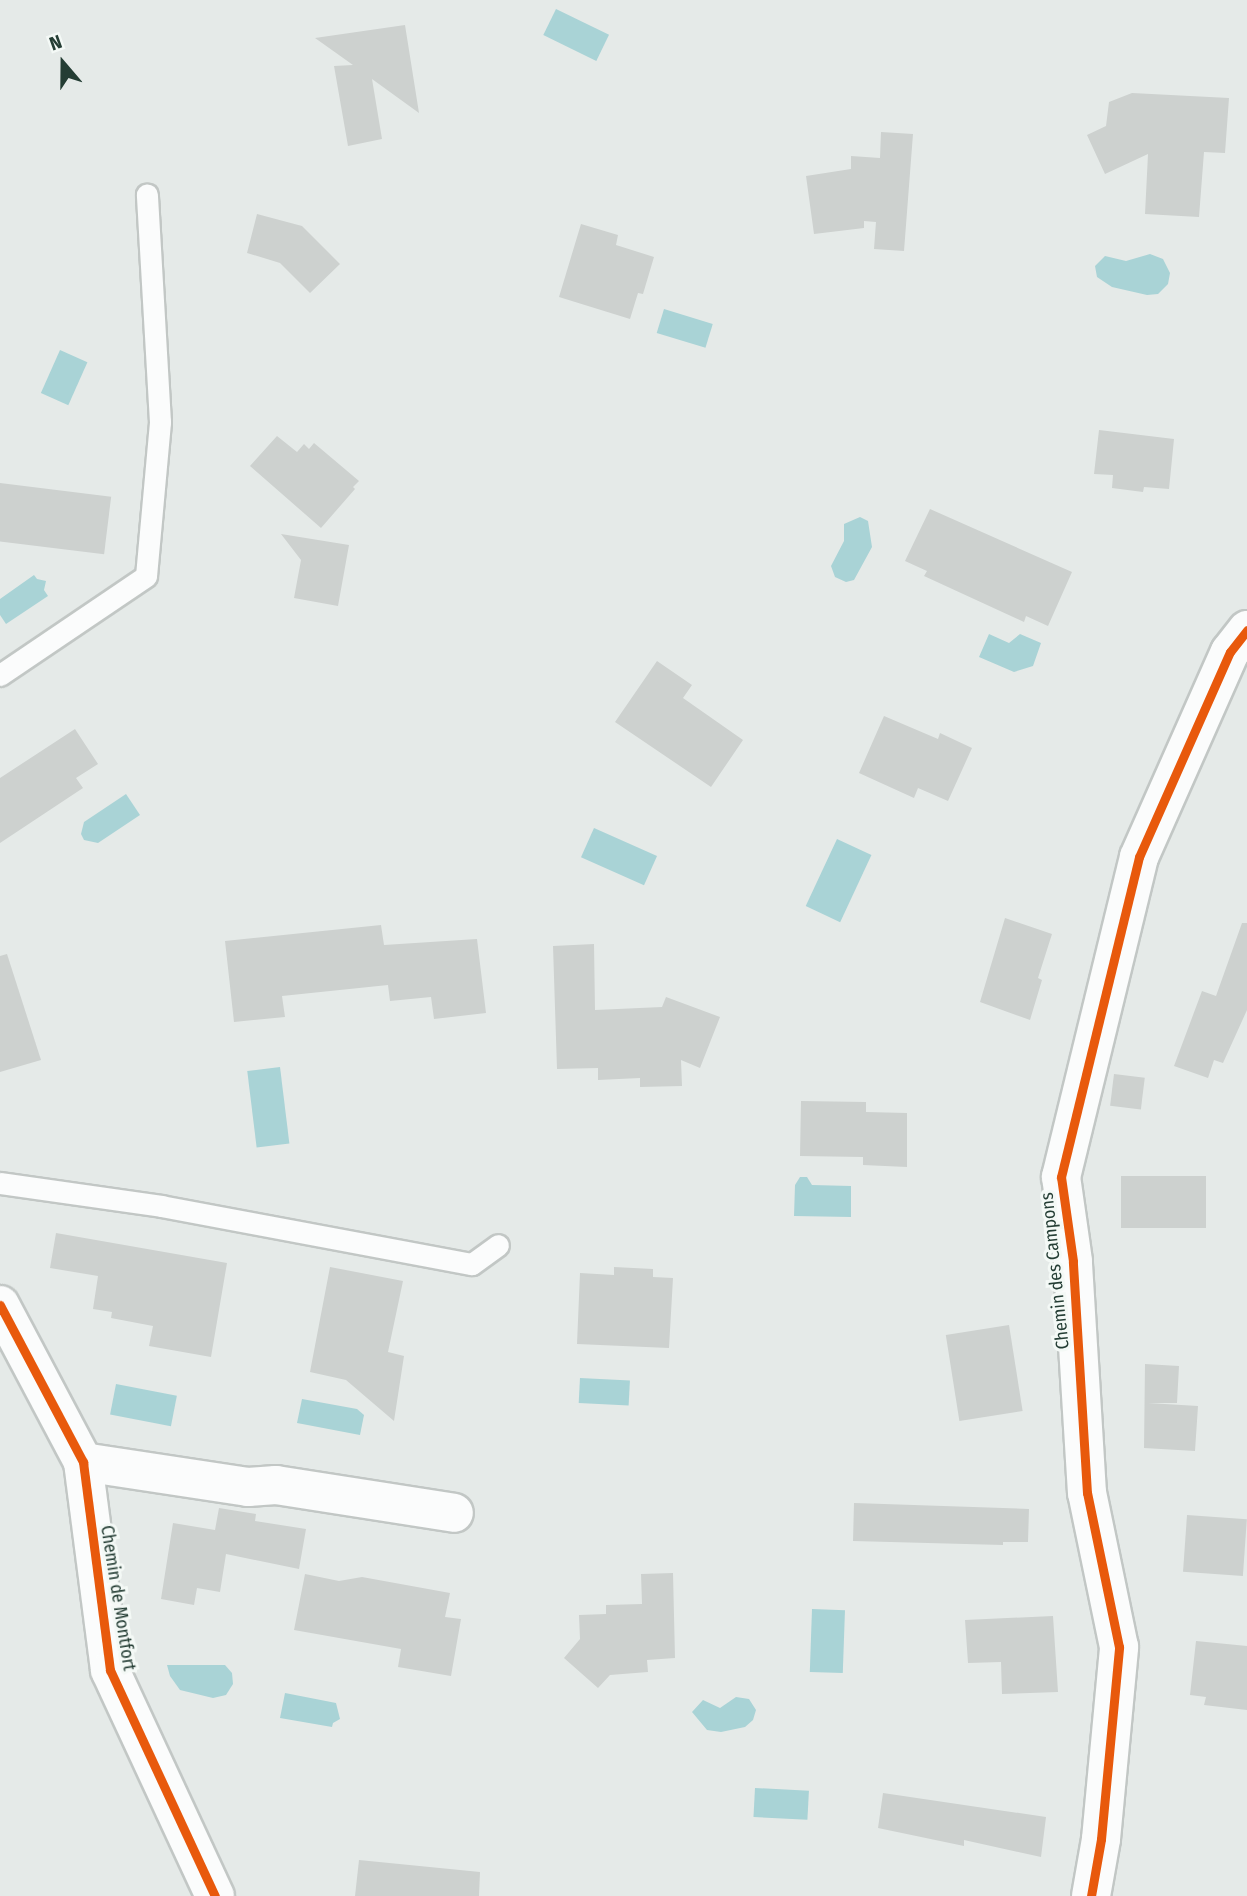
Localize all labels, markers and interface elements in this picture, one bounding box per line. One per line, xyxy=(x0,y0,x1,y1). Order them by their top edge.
north arrow xyxy=(28,28,98,98)
text: N xyxy=(46,30,65,56)
street label: Chemin des Campons xyxy=(1036,1191,1074,1351)
street label: Chemin de Montfort xyxy=(96,1524,140,1672)

